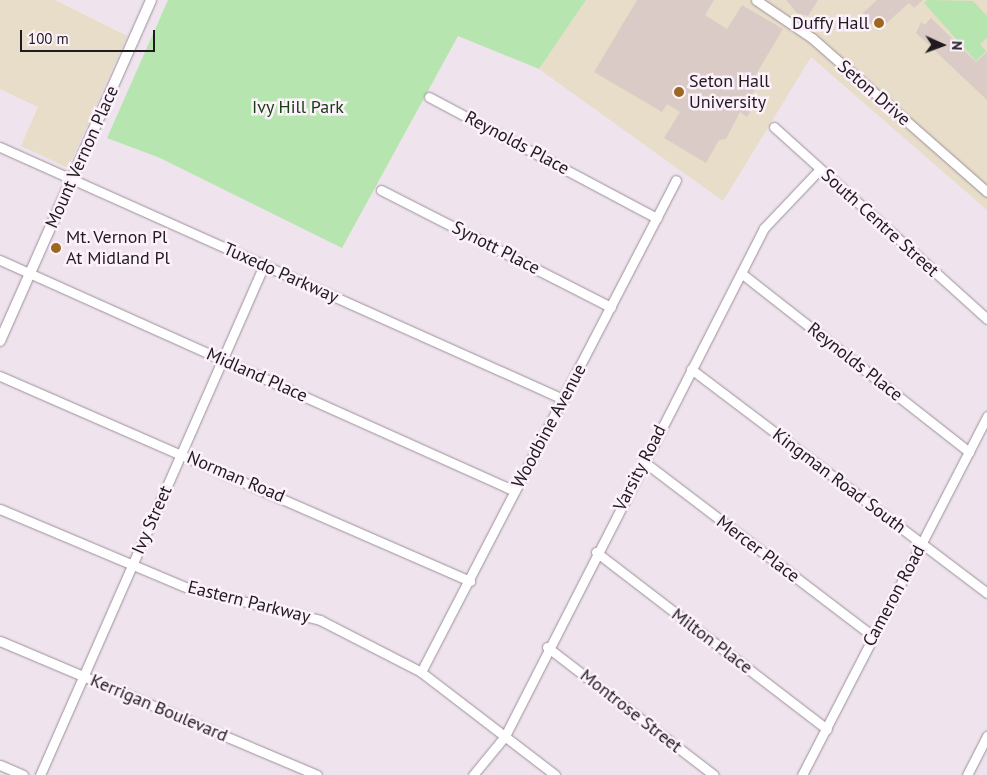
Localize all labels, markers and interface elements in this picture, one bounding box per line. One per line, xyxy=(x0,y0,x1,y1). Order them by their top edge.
place label: Duffy Hall xyxy=(791,12,869,34)
marker: Duffy Hall xyxy=(873,17,885,29)
scale bar xyxy=(22,20,158,52)
north arrow xyxy=(917,20,967,70)
text: 100 m xyxy=(28,29,69,48)
text: N xyxy=(948,41,966,50)
street label: Seton Drive xyxy=(833,56,915,130)
place label: Seton Hall University xyxy=(689,71,769,114)
street label: Mount Vernon Place xyxy=(41,82,123,232)
marker: Seton Hall University xyxy=(673,86,685,98)
park label: Ivy Hill Park xyxy=(252,96,344,118)
street label: Reynolds Place xyxy=(461,106,573,180)
street label: South Centre Street xyxy=(817,165,943,281)
street label: Synott Place xyxy=(449,217,543,279)
place label: Mt. Vernon Pl At Midland Pl xyxy=(66,227,170,270)
street label: Tuxedo Parkway xyxy=(220,238,342,308)
marker: Mt. Vernon Pl At Midland Pl xyxy=(50,242,62,254)
street label: Reynolds Place xyxy=(803,318,907,406)
street label: Midland Place xyxy=(203,343,311,407)
street label: Woodbine Avenue xyxy=(507,360,591,492)
street label: Varsity Road xyxy=(609,421,671,515)
street label: Kingman Road South xyxy=(768,424,910,538)
street label: Norman Road xyxy=(184,447,288,507)
street label: Ivy Street xyxy=(127,482,177,558)
street label: Mercer Place xyxy=(712,511,804,587)
street label: Cameron Road xyxy=(858,542,930,650)
street label: Eastern Parkway xyxy=(185,576,313,628)
street label: Milton Place xyxy=(667,604,757,678)
street label: Montrose Street xyxy=(576,665,686,757)
street label: Kerrigan Boulevard xyxy=(87,669,231,747)

